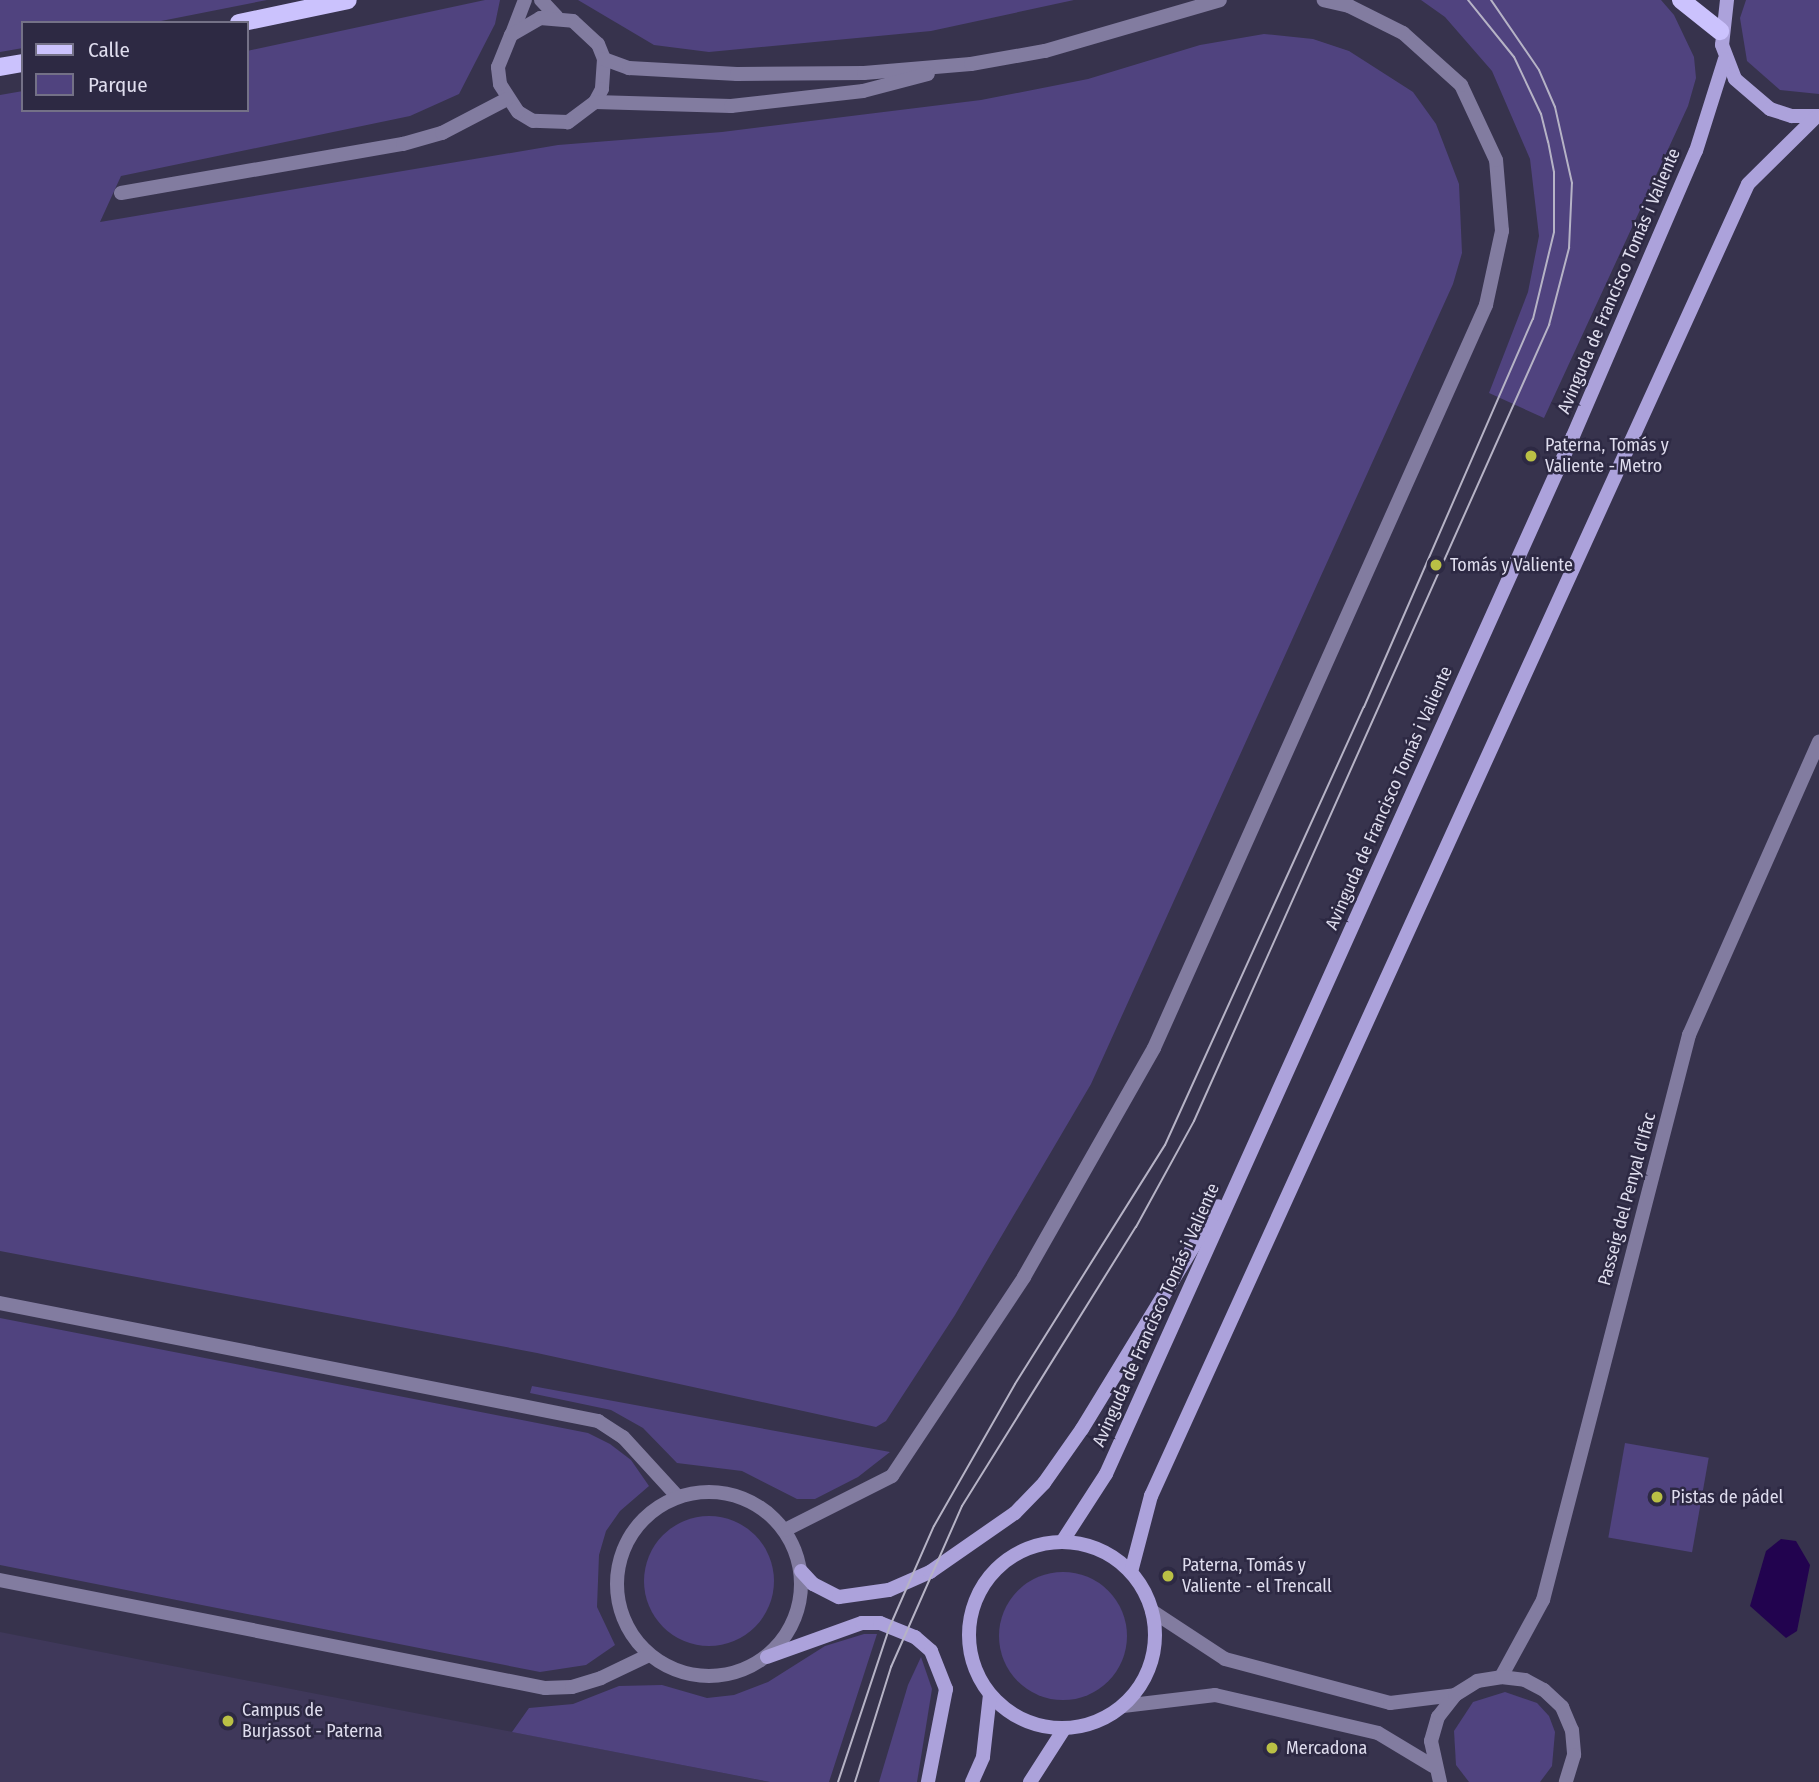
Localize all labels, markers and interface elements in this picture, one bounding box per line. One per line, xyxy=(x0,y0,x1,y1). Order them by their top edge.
legend xyxy=(21,21,248,112)
text: Calle xyxy=(88,37,130,63)
text: Parque xyxy=(88,72,148,98)
street label: Avinguda de Francisco Tomás i Valiente xyxy=(1553,145,1685,417)
place label: Paterna, Tomás y Valiente - Metro xyxy=(1545,435,1669,478)
marker: Paterna, Tomás y Valiente - Metro xyxy=(1523,448,1539,464)
place label: Tomás y Valiente xyxy=(1450,554,1573,576)
marker: Tomás y Valiente xyxy=(1428,557,1444,573)
street label: Avinguda de Francisco Tomás i Valiente xyxy=(1321,663,1457,933)
street label: Passeig del Penyal d'Ifac xyxy=(1594,1110,1660,1288)
street label: Avinguda de Francisco Tomás i Valiente xyxy=(1088,1180,1224,1450)
place label: Pistas de pádel xyxy=(1671,1486,1783,1508)
marker: Pistas de pádel xyxy=(1649,1489,1665,1505)
place label: Paterna, Tomás y Valiente - el Trencall xyxy=(1182,1555,1332,1598)
marker: Paterna, Tomás y Valiente - el Trencall xyxy=(1160,1568,1176,1584)
place label: Campus de Burjassot - Paterna xyxy=(242,1700,383,1742)
marker: Campus de Burjassot - Paterna xyxy=(220,1713,236,1729)
place label: Mercadona xyxy=(1286,1737,1367,1759)
marker: Mercadona xyxy=(1264,1740,1280,1756)

